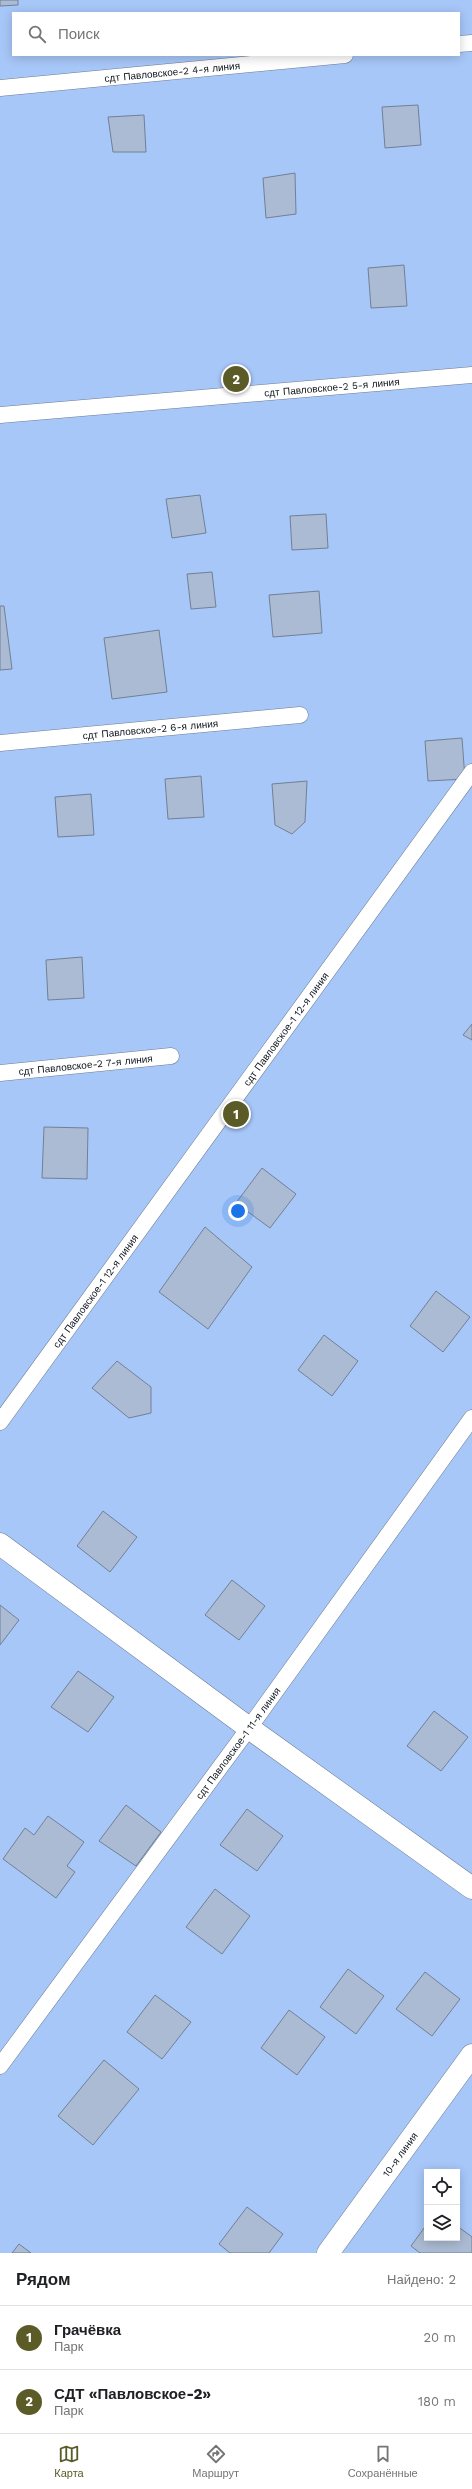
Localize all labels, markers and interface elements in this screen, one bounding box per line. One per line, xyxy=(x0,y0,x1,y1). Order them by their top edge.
search box xyxy=(12,12,460,56)
icon: search xyxy=(26,23,48,45)
text: Поиск xyxy=(58,25,100,43)
street label: сдт Павловское-2 4-я линия xyxy=(104,60,240,83)
pin: 2 xyxy=(223,364,249,394)
street label: сдт Павловское-2 5-я линия xyxy=(264,376,400,398)
street label: сдт Павловское-2 6-я линия xyxy=(82,717,219,741)
street label: сдт Павловское-1 12-я линия xyxy=(241,970,330,1088)
street label: сдт Павловское-2 7-я линия xyxy=(18,1052,153,1077)
pin: 1 xyxy=(223,1099,249,1129)
your location xyxy=(228,1201,248,1221)
street label: сдт Павловское-1 12-я линия xyxy=(50,1232,140,1350)
street label: сдт Павловское-1 11-я линия xyxy=(193,1685,282,1801)
street label: 10-я линия xyxy=(380,2130,420,2179)
map controls xyxy=(424,2169,460,2241)
button: locate xyxy=(424,2169,460,2205)
button: layers xyxy=(424,2205,460,2241)
text: Рядом xyxy=(16,2269,71,2289)
text: Найдено: 2 xyxy=(387,2272,456,2287)
text: Грачёвка xyxy=(54,2321,121,2339)
text: 1 xyxy=(26,2330,32,2345)
text: 20 m xyxy=(424,2330,456,2345)
text: Парк xyxy=(54,2339,84,2354)
text: СДТ «Павловское-2» xyxy=(54,2385,211,2403)
text: 2 xyxy=(25,2394,33,2409)
text: 180 m xyxy=(418,2394,456,2409)
text: Парк xyxy=(54,2403,84,2418)
tab: Карта xyxy=(54,2443,84,2480)
tab: Маршрут xyxy=(192,2443,239,2480)
tab: Сохранённые xyxy=(348,2443,418,2480)

